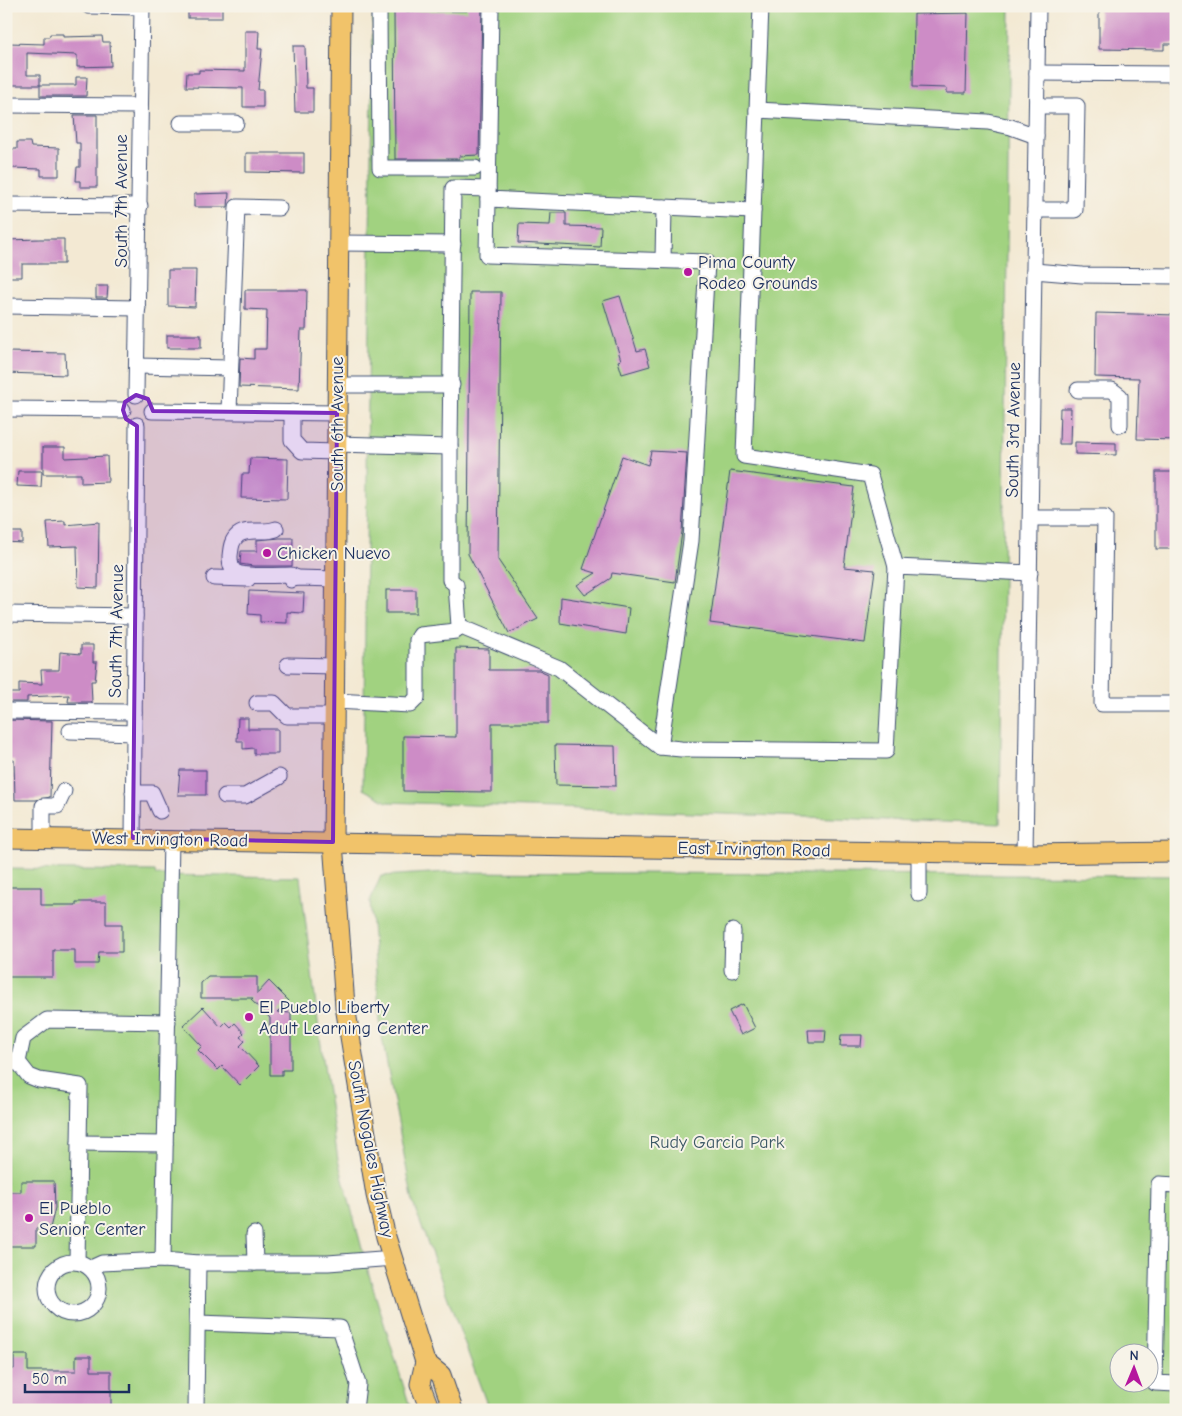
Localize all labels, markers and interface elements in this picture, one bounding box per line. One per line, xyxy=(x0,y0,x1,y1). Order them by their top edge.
street label: South 7th Avenue xyxy=(111,134,132,268)
place label: Pima County Rodeo Grounds xyxy=(698,252,818,294)
marker: Pima County Rodeo Grounds xyxy=(682,266,694,278)
street label: South 6th Avenue xyxy=(327,357,348,491)
street label: South 3rd Avenue xyxy=(1002,362,1025,498)
place label: Chicken Nuevo xyxy=(277,543,391,564)
marker: Chicken Nuevo xyxy=(261,547,273,559)
street label: South 7th Avenue xyxy=(105,564,128,698)
street label: West Irvington Road xyxy=(92,828,248,851)
street label: East Irvington Road xyxy=(677,838,831,861)
place label: El Pueblo Liberty Adult Learning Center xyxy=(259,997,429,1039)
marker: El Pueblo Liberty Adult Learning Center xyxy=(243,1011,255,1023)
street label: South Nogales Highway xyxy=(343,1059,398,1240)
park label: Rudy Garcia Park xyxy=(650,1132,785,1153)
place label: El Pueblo Senior Center xyxy=(39,1198,146,1240)
marker: El Pueblo Senior Center xyxy=(23,1212,35,1224)
north arrow xyxy=(1110,1344,1160,1394)
text: N xyxy=(1130,1347,1139,1364)
scale bar xyxy=(25,1361,129,1393)
text: 50 m xyxy=(32,1370,67,1388)

